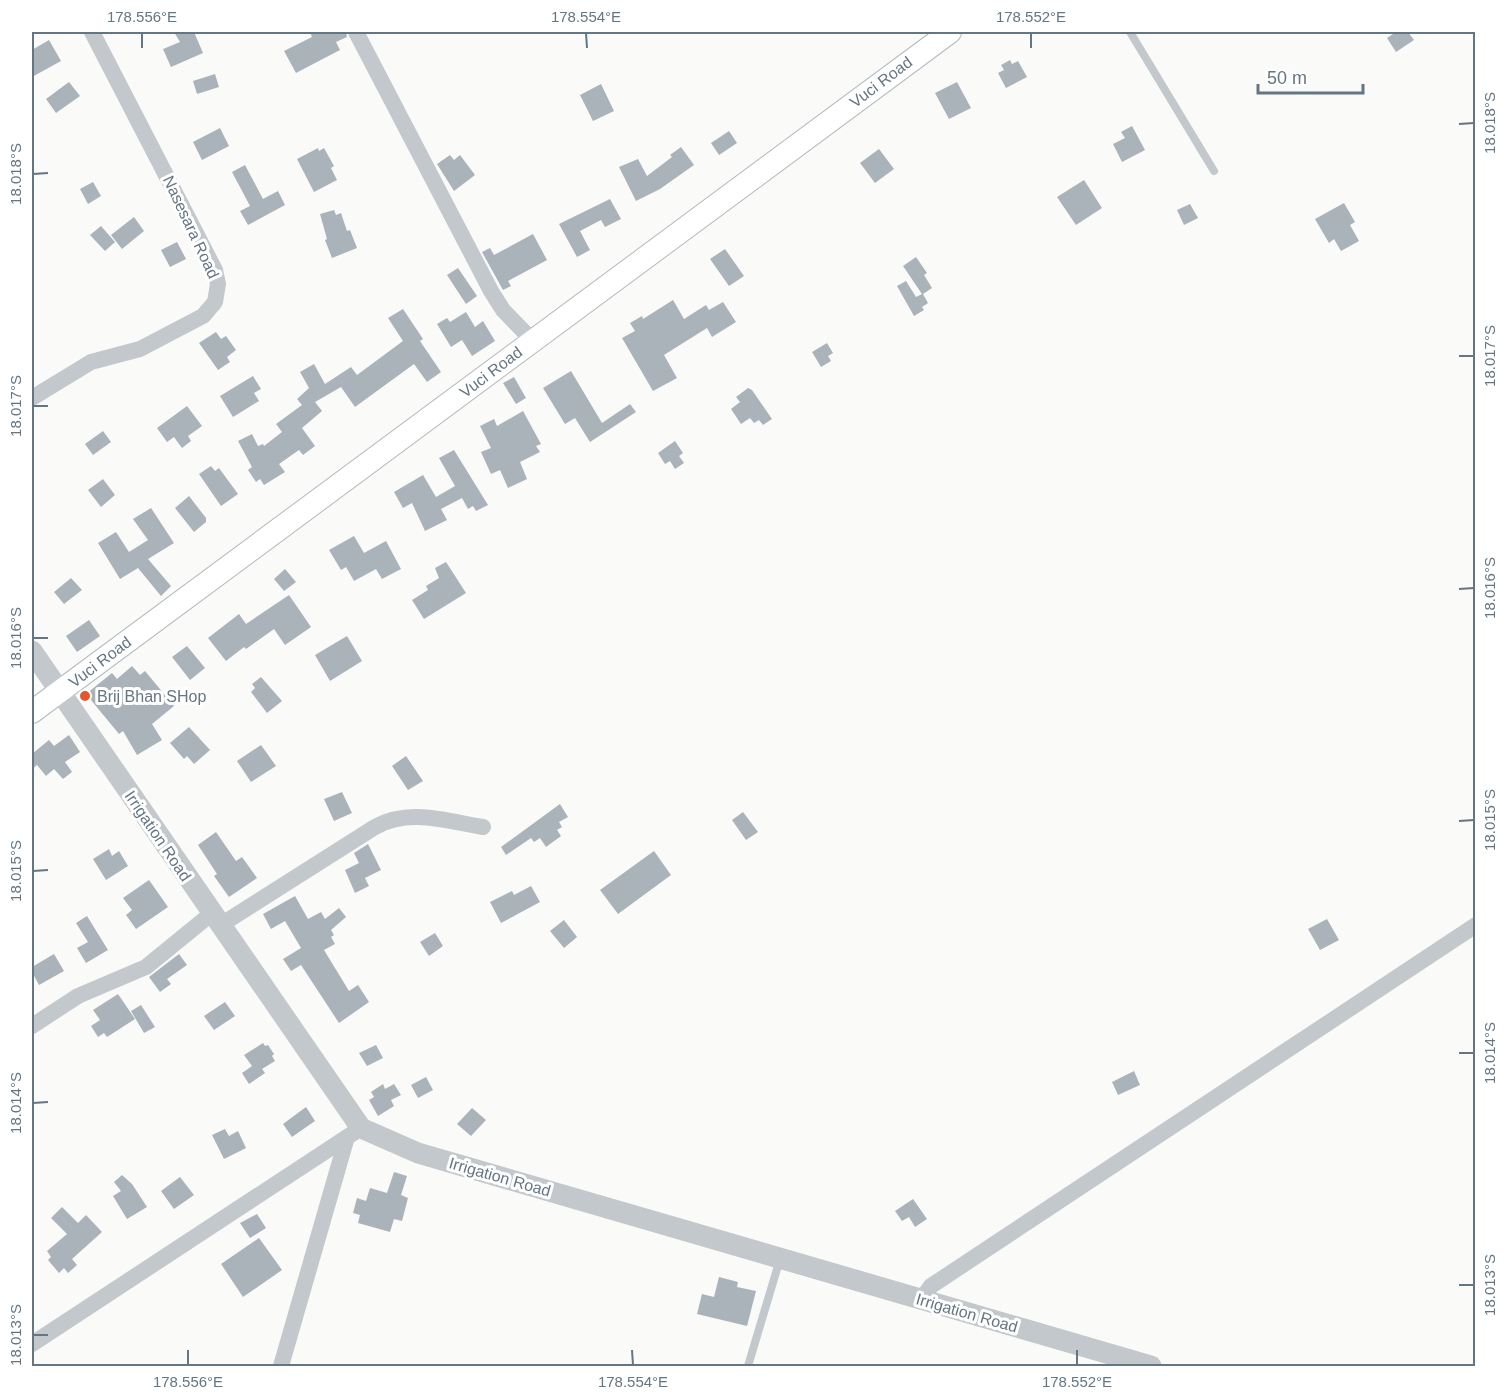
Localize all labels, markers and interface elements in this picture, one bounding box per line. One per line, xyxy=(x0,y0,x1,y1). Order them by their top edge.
text: 178.556°E xyxy=(107,8,177,25)
text: 178.554°E xyxy=(551,8,621,25)
text: 178.552°E xyxy=(996,8,1066,25)
street label: Vuci Road xyxy=(847,53,915,111)
scale bar xyxy=(1258,57,1363,95)
text: 50 m xyxy=(1267,68,1307,88)
text: 18.018°S xyxy=(1481,92,1498,154)
text: 18.018°S xyxy=(7,143,24,205)
street label: Nasesara Road xyxy=(160,173,222,281)
text: 18.017°S xyxy=(1481,325,1498,387)
street label: Vuci Road xyxy=(457,343,525,401)
text: 18.017°S xyxy=(7,375,24,437)
text: 18.016°S xyxy=(1481,557,1498,619)
text: 18.016°S xyxy=(7,607,24,669)
street label: Vuci Road xyxy=(66,633,134,691)
place label: Brij Bhan SHop xyxy=(97,688,206,705)
marker: Brij Bhan SHop xyxy=(78,689,92,703)
street label: Irrigation Road xyxy=(122,788,194,884)
text: 18.015°S xyxy=(1481,789,1498,851)
text: 18.015°S xyxy=(7,840,24,902)
text: 18.014°S xyxy=(1481,1022,1498,1084)
text: 18.014°S xyxy=(7,1072,24,1134)
street label: Irrigation Road xyxy=(447,1154,553,1200)
text: 18.013°S xyxy=(1481,1254,1498,1316)
street label: Irrigation Road xyxy=(914,1290,1020,1336)
text: 18.013°S xyxy=(7,1304,24,1366)
text: 178.556°E xyxy=(153,1373,223,1390)
text: 178.554°E xyxy=(598,1373,668,1390)
text: 178.552°E xyxy=(1042,1373,1112,1390)

